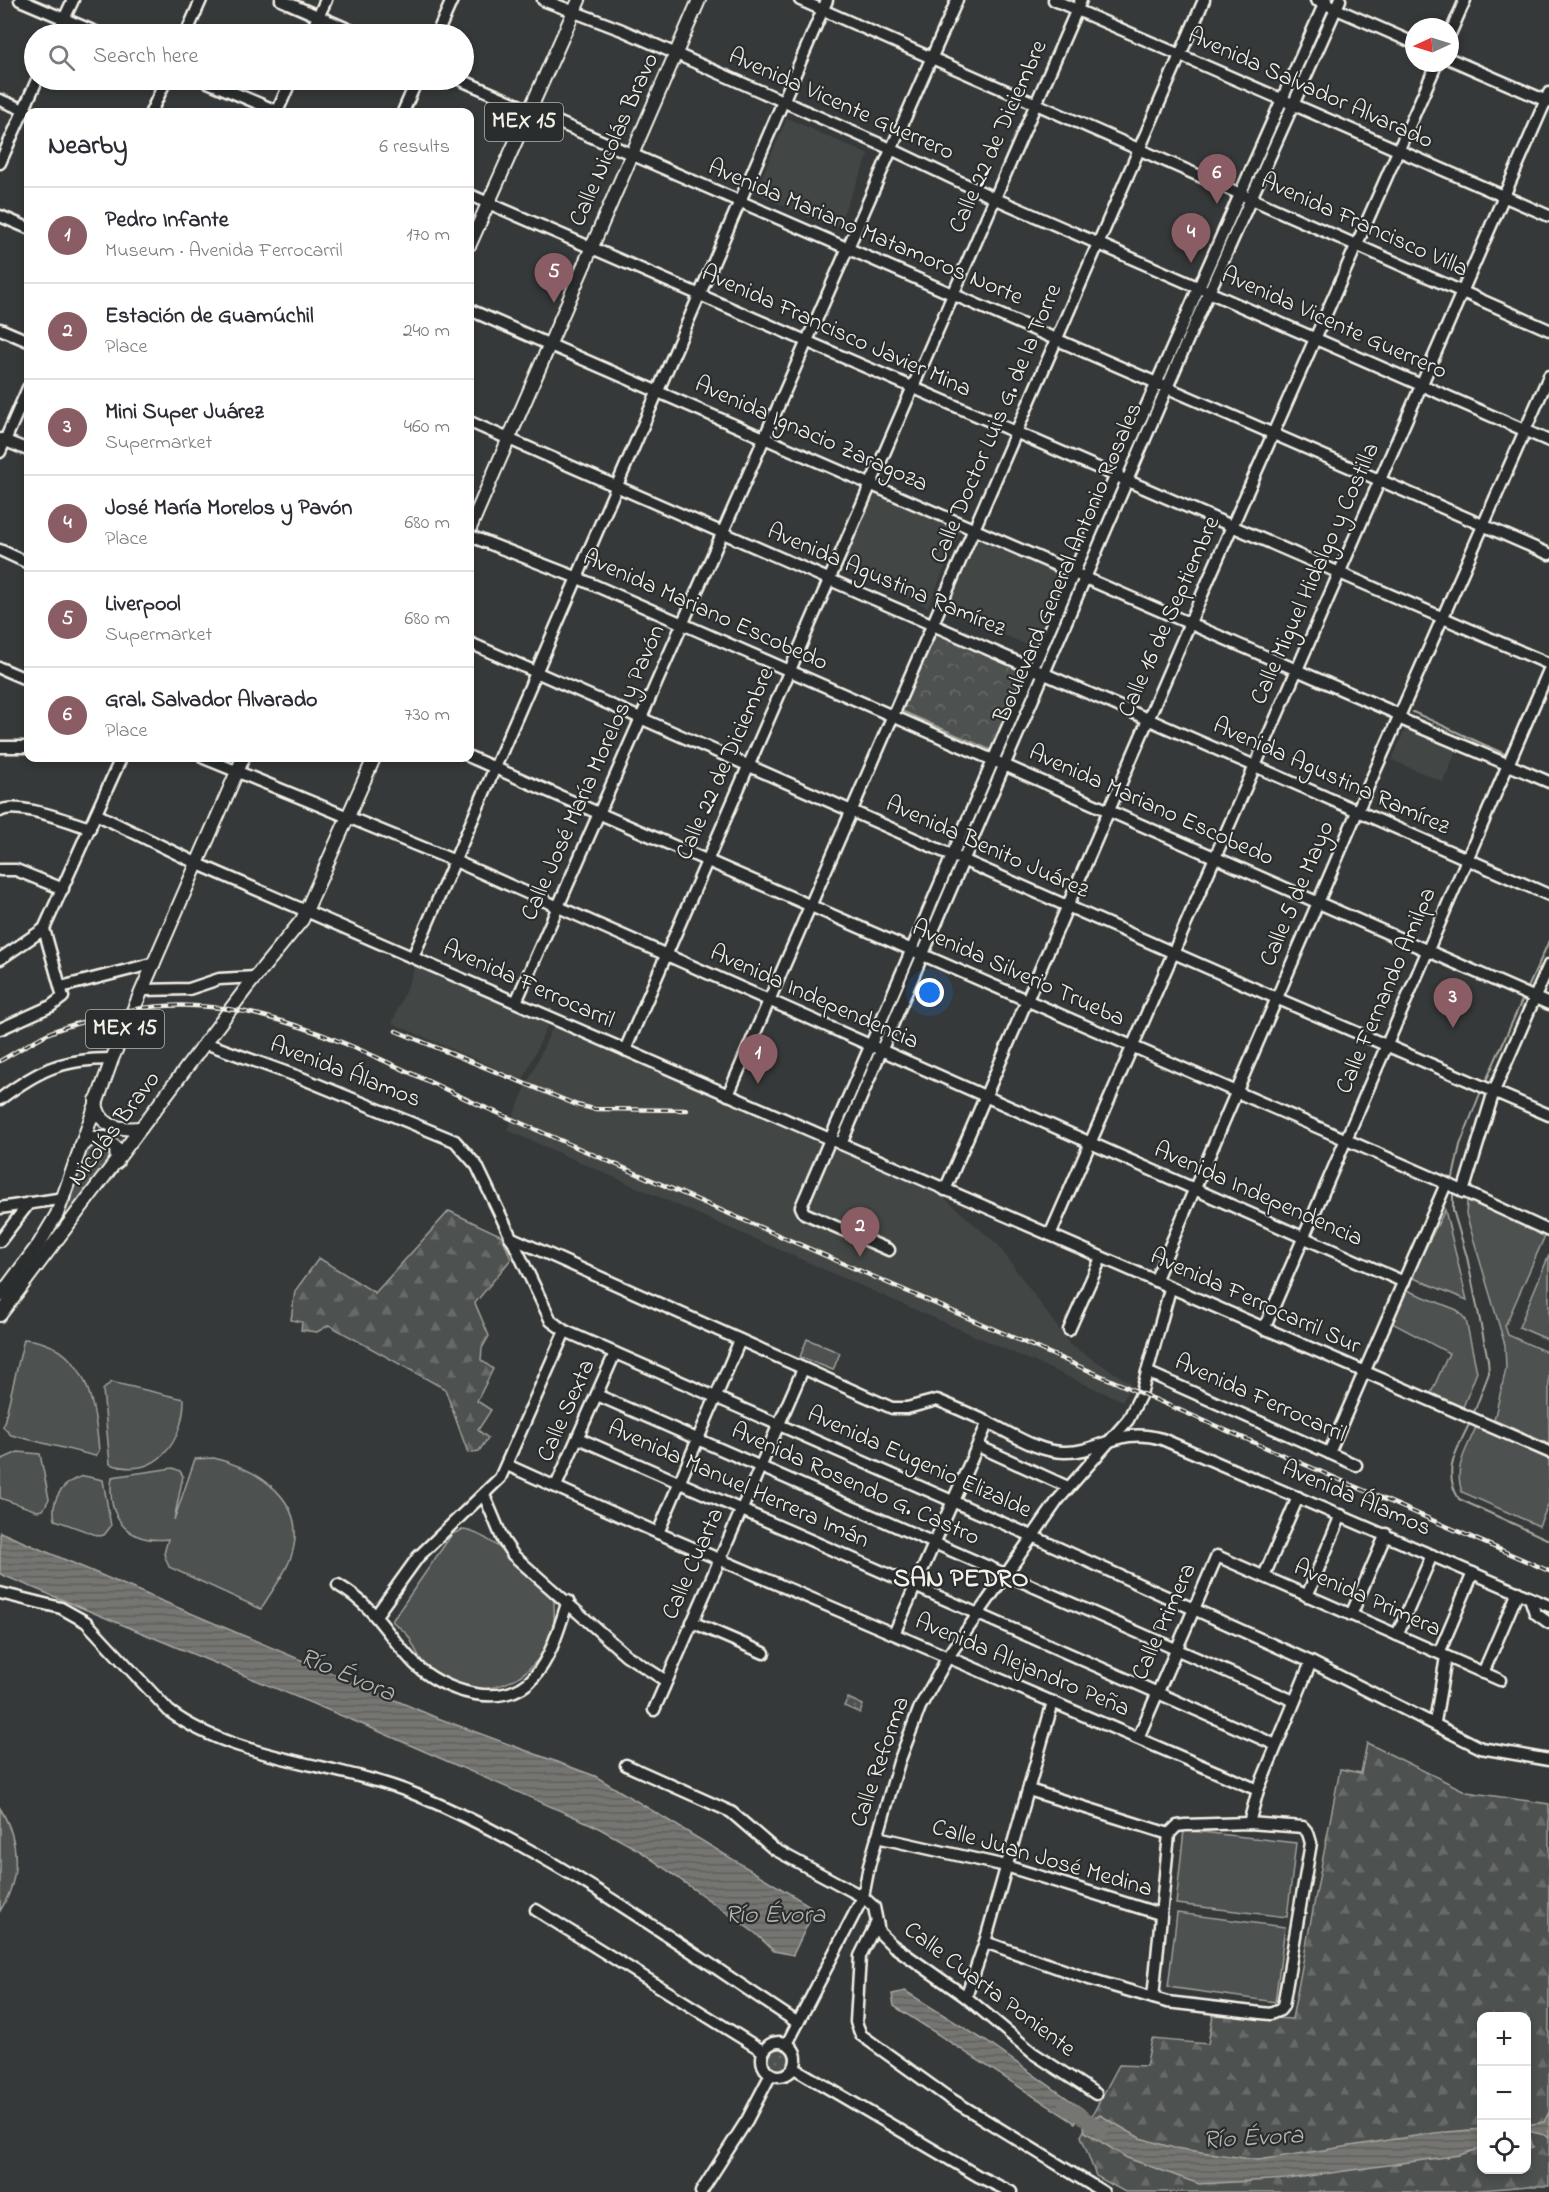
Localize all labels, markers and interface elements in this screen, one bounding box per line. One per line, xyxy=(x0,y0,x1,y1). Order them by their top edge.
north arrow xyxy=(1405,18,1459,72)
street label: Avenida Salvador Alvarado xyxy=(1182,19,1438,159)
search box xyxy=(24,24,474,90)
street label: Calle 22 de Diciembre xyxy=(941,35,1057,239)
street label: Avenida Vicente Guerrero xyxy=(722,39,960,171)
icon: search xyxy=(45,41,78,74)
text: Search here xyxy=(93,41,198,73)
street label: Calle Nicolás Bravo xyxy=(561,48,669,232)
road number: MEX 15 xyxy=(485,103,563,141)
text: Nearby xyxy=(48,128,127,166)
text: 6 results xyxy=(379,133,450,162)
street label: Avenida Mariano Matamoros Norte xyxy=(702,151,1028,316)
pin: 6 xyxy=(1198,154,1236,204)
street label: Avenida Francisco Villa xyxy=(1255,164,1473,288)
text: Pedro Infante xyxy=(105,205,229,237)
pin: 4 xyxy=(1172,214,1210,263)
text: 1 xyxy=(64,221,71,250)
text: 170 m xyxy=(406,221,450,250)
text: Museum · Avenida Ferrocarril xyxy=(105,237,343,266)
pin: 5 xyxy=(534,254,574,303)
street label: Avenida Francisco Javier Mina xyxy=(695,257,977,407)
street label: Avenida Vicente Guerrero xyxy=(1215,258,1453,390)
street label: Calle Doctor Luis G. de la Torre xyxy=(922,278,1072,569)
text: Estación de Guamúchil xyxy=(105,301,314,333)
text: 2 xyxy=(63,317,72,346)
text: 240 m xyxy=(403,317,450,346)
text: Place xyxy=(105,333,147,362)
street label: Avenida Ignacio Zaragoza xyxy=(689,368,933,502)
text: Mini Super Juárez xyxy=(105,397,264,429)
street label: Boulevard General Antonio Rosales xyxy=(985,397,1152,729)
text: 3 xyxy=(63,413,72,442)
text: 460 m xyxy=(404,413,450,442)
text: Supermarket xyxy=(105,429,212,458)
street label: Calle Miguel Hidalgo y Costilla xyxy=(1242,437,1391,711)
text: José María Morelos y Pavón xyxy=(105,493,352,525)
text: 4 xyxy=(63,509,72,538)
text: 680 m xyxy=(405,509,450,538)
street label: Calle 16 de Septiembre xyxy=(1110,510,1230,723)
street label: Avenida Agustina Ramírez xyxy=(761,515,1012,648)
text: Place xyxy=(105,525,147,554)
street label: Avenida Mariano Escobedo xyxy=(577,541,833,681)
text: Liverpool xyxy=(105,589,181,621)
text: 5 xyxy=(62,605,73,634)
text: 680 m xyxy=(405,605,450,634)
street label: Calle José María Morelos y Pavón xyxy=(513,619,676,927)
text: Supermarket xyxy=(105,621,212,650)
street label: Calle 22 de Diciembre xyxy=(668,662,784,866)
text: Gral. Salvador Alvarado xyxy=(105,685,318,717)
text: 6 xyxy=(63,701,72,730)
text: 730 m xyxy=(404,701,450,730)
street label: Avenida Agustina Ramírez xyxy=(1207,709,1456,845)
text: Place xyxy=(105,717,147,746)
street label: Avenida Mariano Escobedo xyxy=(1023,736,1279,876)
street label: Avenida Benito Juárez xyxy=(880,787,1095,909)
street label: Calle 5 de Mayo xyxy=(1252,816,1345,973)
street label: Calle Fernando Amilpa xyxy=(1328,882,1446,1100)
street label: Avenida Silverio Trueba xyxy=(906,911,1130,1037)
street label: Avenida Ferrocarril xyxy=(437,931,619,1039)
street label: Avenida Independencia xyxy=(704,936,924,1060)
your location xyxy=(915,978,944,1007)
pin: 3 xyxy=(1434,978,1472,1028)
road number: MEX 15 xyxy=(86,1010,164,1048)
street label: Avenida Álamos xyxy=(264,1028,426,1118)
pin: 1 xyxy=(738,1034,777,1084)
street label: Nicolás Bravo xyxy=(60,1064,170,1194)
street label: Avenida Independencia xyxy=(1148,1133,1368,1257)
pin: 2 xyxy=(840,1208,880,1257)
street label: Avenida Ferrocarril Sur xyxy=(1144,1240,1366,1364)
street label: Avenida Ferrocarril xyxy=(1169,1345,1351,1453)
street label: Calle Sexta xyxy=(529,1354,605,1468)
street label: Avenida Eugenio Elizalde xyxy=(801,1398,1037,1528)
street label: Avenida Manuel Herrera Imán xyxy=(602,1411,874,1559)
street label: Avenida Rosendo G. Castro xyxy=(725,1414,985,1556)
street label: Avenida Álamos xyxy=(1276,1452,1436,1546)
street label: Calle Cuarta xyxy=(654,1502,734,1626)
street label: Avenida Primera xyxy=(1288,1551,1446,1647)
street label: Calle Primera xyxy=(1124,1558,1206,1686)
district label: SAN PEDRO xyxy=(893,1561,1029,1599)
street label: Avenida Alejandro Peña xyxy=(909,1605,1135,1727)
water label: Río Évora xyxy=(293,1639,402,1713)
street label: Calle Reforma xyxy=(842,1692,920,1832)
street label: Calle Juan José Medina xyxy=(927,1811,1157,1907)
water label: Río Évora xyxy=(725,1897,826,1935)
street label: Calle Cuarta Poniente xyxy=(896,1914,1083,2067)
map controls xyxy=(1477,2012,1531,2174)
button: + xyxy=(1477,2012,1531,2066)
button: − xyxy=(1477,2066,1531,2120)
water label: Río Évora xyxy=(1202,2117,1305,2161)
button: locate xyxy=(1477,2120,1531,2174)

